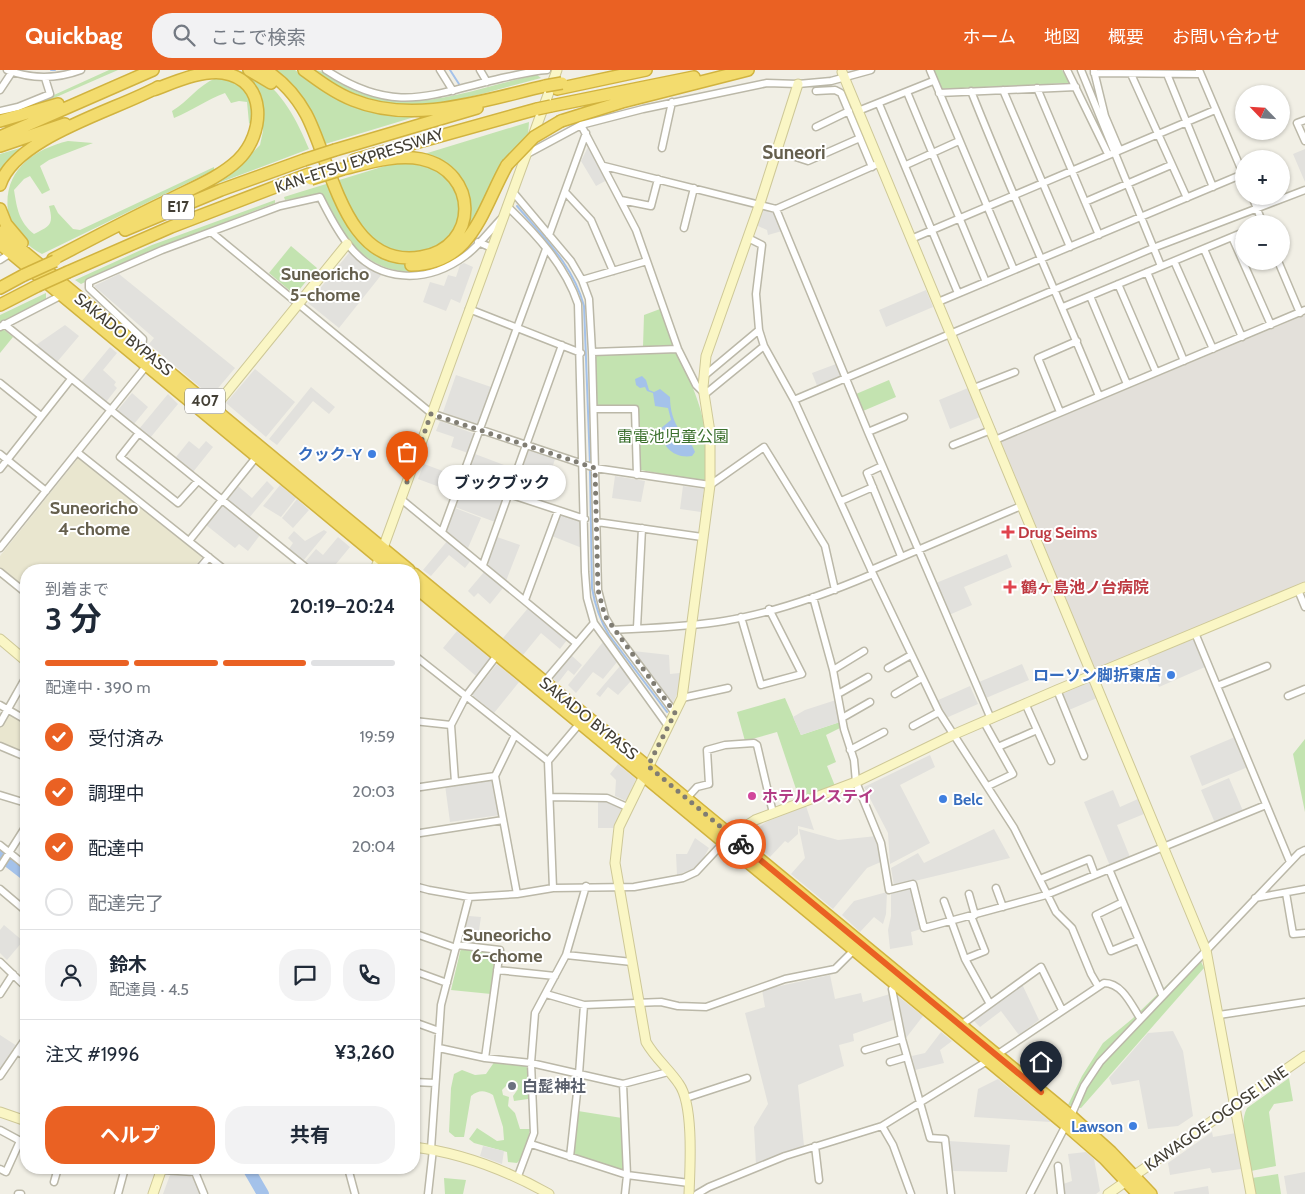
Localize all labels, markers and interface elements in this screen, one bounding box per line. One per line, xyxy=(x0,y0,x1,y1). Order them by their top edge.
search box xyxy=(152,13,502,58)
text: Quickbag xyxy=(25,21,122,50)
icon: search xyxy=(170,21,198,49)
text: ここで検索 xyxy=(210,26,305,49)
text: ホーム xyxy=(963,26,1016,48)
text: 地図 xyxy=(1044,26,1080,48)
text: 概要 xyxy=(1108,26,1144,48)
text: お問い合わせ xyxy=(1172,26,1280,48)
north arrow xyxy=(1235,85,1290,140)
map controls xyxy=(1235,85,1290,270)
street label: KAN-ETSU EXPRESSWAY xyxy=(273,124,447,197)
district label: Suneori xyxy=(762,141,826,164)
button: + xyxy=(1235,150,1290,205)
road number: E17 xyxy=(162,194,194,220)
button: − xyxy=(1235,215,1290,270)
district label: Suneoricho 5-chome xyxy=(281,263,369,306)
street label: SAKADO BYPASS xyxy=(71,289,177,380)
road number: 407 xyxy=(185,388,225,414)
park label: 雷電池児童公園 xyxy=(617,427,729,446)
pin xyxy=(386,431,428,482)
icon: bag xyxy=(393,438,421,466)
place label: クック-Y xyxy=(298,445,362,464)
marker: クック-Y xyxy=(366,448,378,460)
callout: ブックブック xyxy=(437,464,564,500)
text: ブックブック xyxy=(454,473,550,492)
district label: Suneoricho 4-chome xyxy=(50,497,138,540)
place label: Drug Seims xyxy=(1018,523,1097,542)
marker: Drug Seims xyxy=(1002,526,1014,538)
place label: 鶴ヶ島池ノ台病院 xyxy=(1021,578,1149,597)
text: 到着まで xyxy=(45,580,109,599)
marker: 鶴ヶ島池ノ台病院 xyxy=(1003,580,1017,594)
text: 20:19–20:24 xyxy=(290,595,395,618)
text: 3 分 xyxy=(45,599,101,638)
place label: ローソン脚折東店 xyxy=(1033,666,1161,685)
marker: ローソン脚折東店 xyxy=(1165,669,1177,681)
street label: SAKADO BYPASS xyxy=(536,673,642,764)
text: 配達中 · 390 m xyxy=(45,678,151,697)
icon: check xyxy=(45,723,73,751)
text: 受付済み xyxy=(88,727,164,750)
text: 19:59 xyxy=(360,727,395,746)
icon: check xyxy=(45,778,73,806)
text: 調理中 xyxy=(88,782,145,805)
text: 20:03 xyxy=(352,782,395,801)
place label: ホテルレステイ xyxy=(762,787,874,806)
marker: ホテルレステイ xyxy=(746,790,758,802)
place label: Belc xyxy=(953,790,983,809)
marker: Belc xyxy=(937,793,949,805)
courier xyxy=(716,819,766,869)
icon: bike xyxy=(727,830,755,858)
icon: check xyxy=(45,833,73,861)
text: 配達中 xyxy=(88,837,145,860)
text: 20:04 xyxy=(352,837,395,856)
text: 配達完了 xyxy=(88,892,164,915)
district label: Suneoricho 6-chome xyxy=(463,924,551,967)
button: person xyxy=(45,949,97,1001)
button: chat xyxy=(279,949,331,1001)
button: phone xyxy=(343,949,395,1001)
text: 鈴木 xyxy=(109,953,147,976)
text: 配達員 · 4.5 xyxy=(109,980,189,999)
text: ¥3,260 xyxy=(335,1041,395,1064)
pin xyxy=(1020,1041,1062,1092)
text: 注文 #1996 xyxy=(45,1043,139,1066)
icon: home xyxy=(1027,1048,1055,1076)
street label: KAWAGOE-OGOSE LINE xyxy=(1141,1062,1292,1175)
place label: 白髭神社 xyxy=(522,1077,586,1096)
marker: 白髭神社 xyxy=(506,1080,518,1092)
button: ヘルプ xyxy=(45,1106,215,1164)
button: 共有 xyxy=(225,1106,395,1164)
place label: Lawson xyxy=(1071,1117,1123,1136)
marker: Lawson xyxy=(1127,1120,1139,1132)

